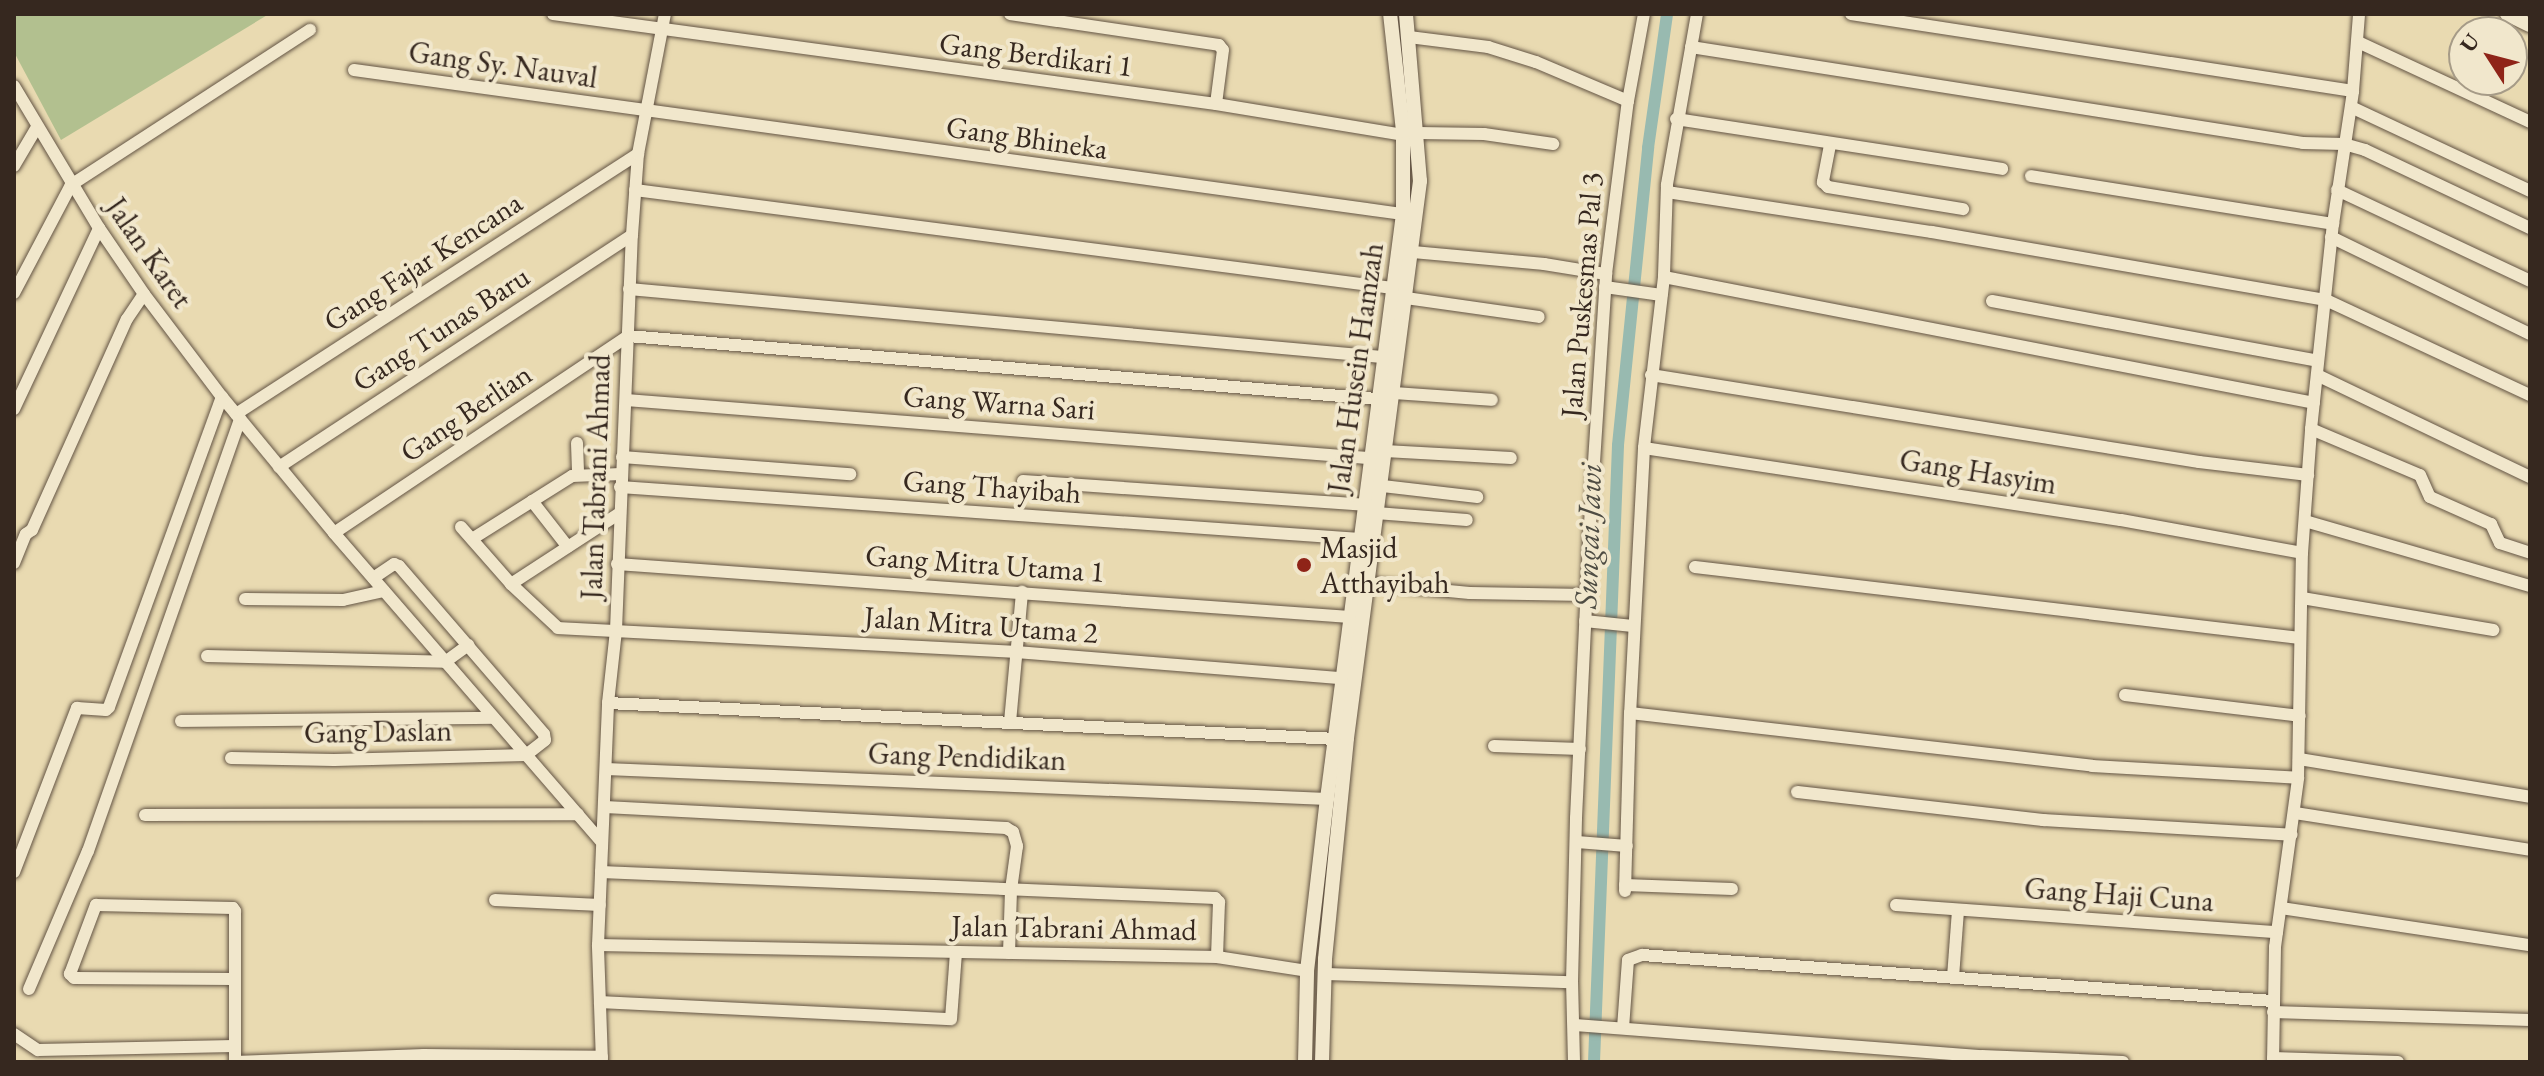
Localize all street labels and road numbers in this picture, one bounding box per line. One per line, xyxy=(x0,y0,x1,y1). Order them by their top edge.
street label: Gang Berdikari 1 xyxy=(937,25,1135,85)
street label: Gang Sy. Nauval xyxy=(406,34,600,96)
street label: Gang Bhineka xyxy=(944,109,1110,167)
street label: Jalan Puskesmas Pal 3 xyxy=(1553,171,1611,419)
street label: Gang Fajar Kencana xyxy=(317,185,529,339)
street label: Jalan Karet xyxy=(98,191,200,315)
street label: Jalan Husein Hamzah xyxy=(1321,241,1391,495)
street label: Gang Tunas Baru xyxy=(346,258,536,400)
street label: Jalan Tabrani Ahmad xyxy=(574,354,618,600)
street label: Gang Berlian xyxy=(394,356,538,470)
street label: Gang Warna Sari xyxy=(902,378,1096,428)
street label: Gang Hasyim xyxy=(1897,442,2059,502)
street label: Gang Thayibah xyxy=(902,463,1082,511)
street label: Gang Mitra Utama 1 xyxy=(864,538,1106,590)
street label: Jalan Mitra Utama 2 xyxy=(863,599,1099,651)
street label: Gang Daslan xyxy=(304,713,452,751)
street label: Gang Pendidikan xyxy=(867,736,1067,778)
street label: Gang Haji Cuna xyxy=(2023,870,2215,920)
street label: Jalan Tabrani Ahmad xyxy=(951,908,1197,948)

